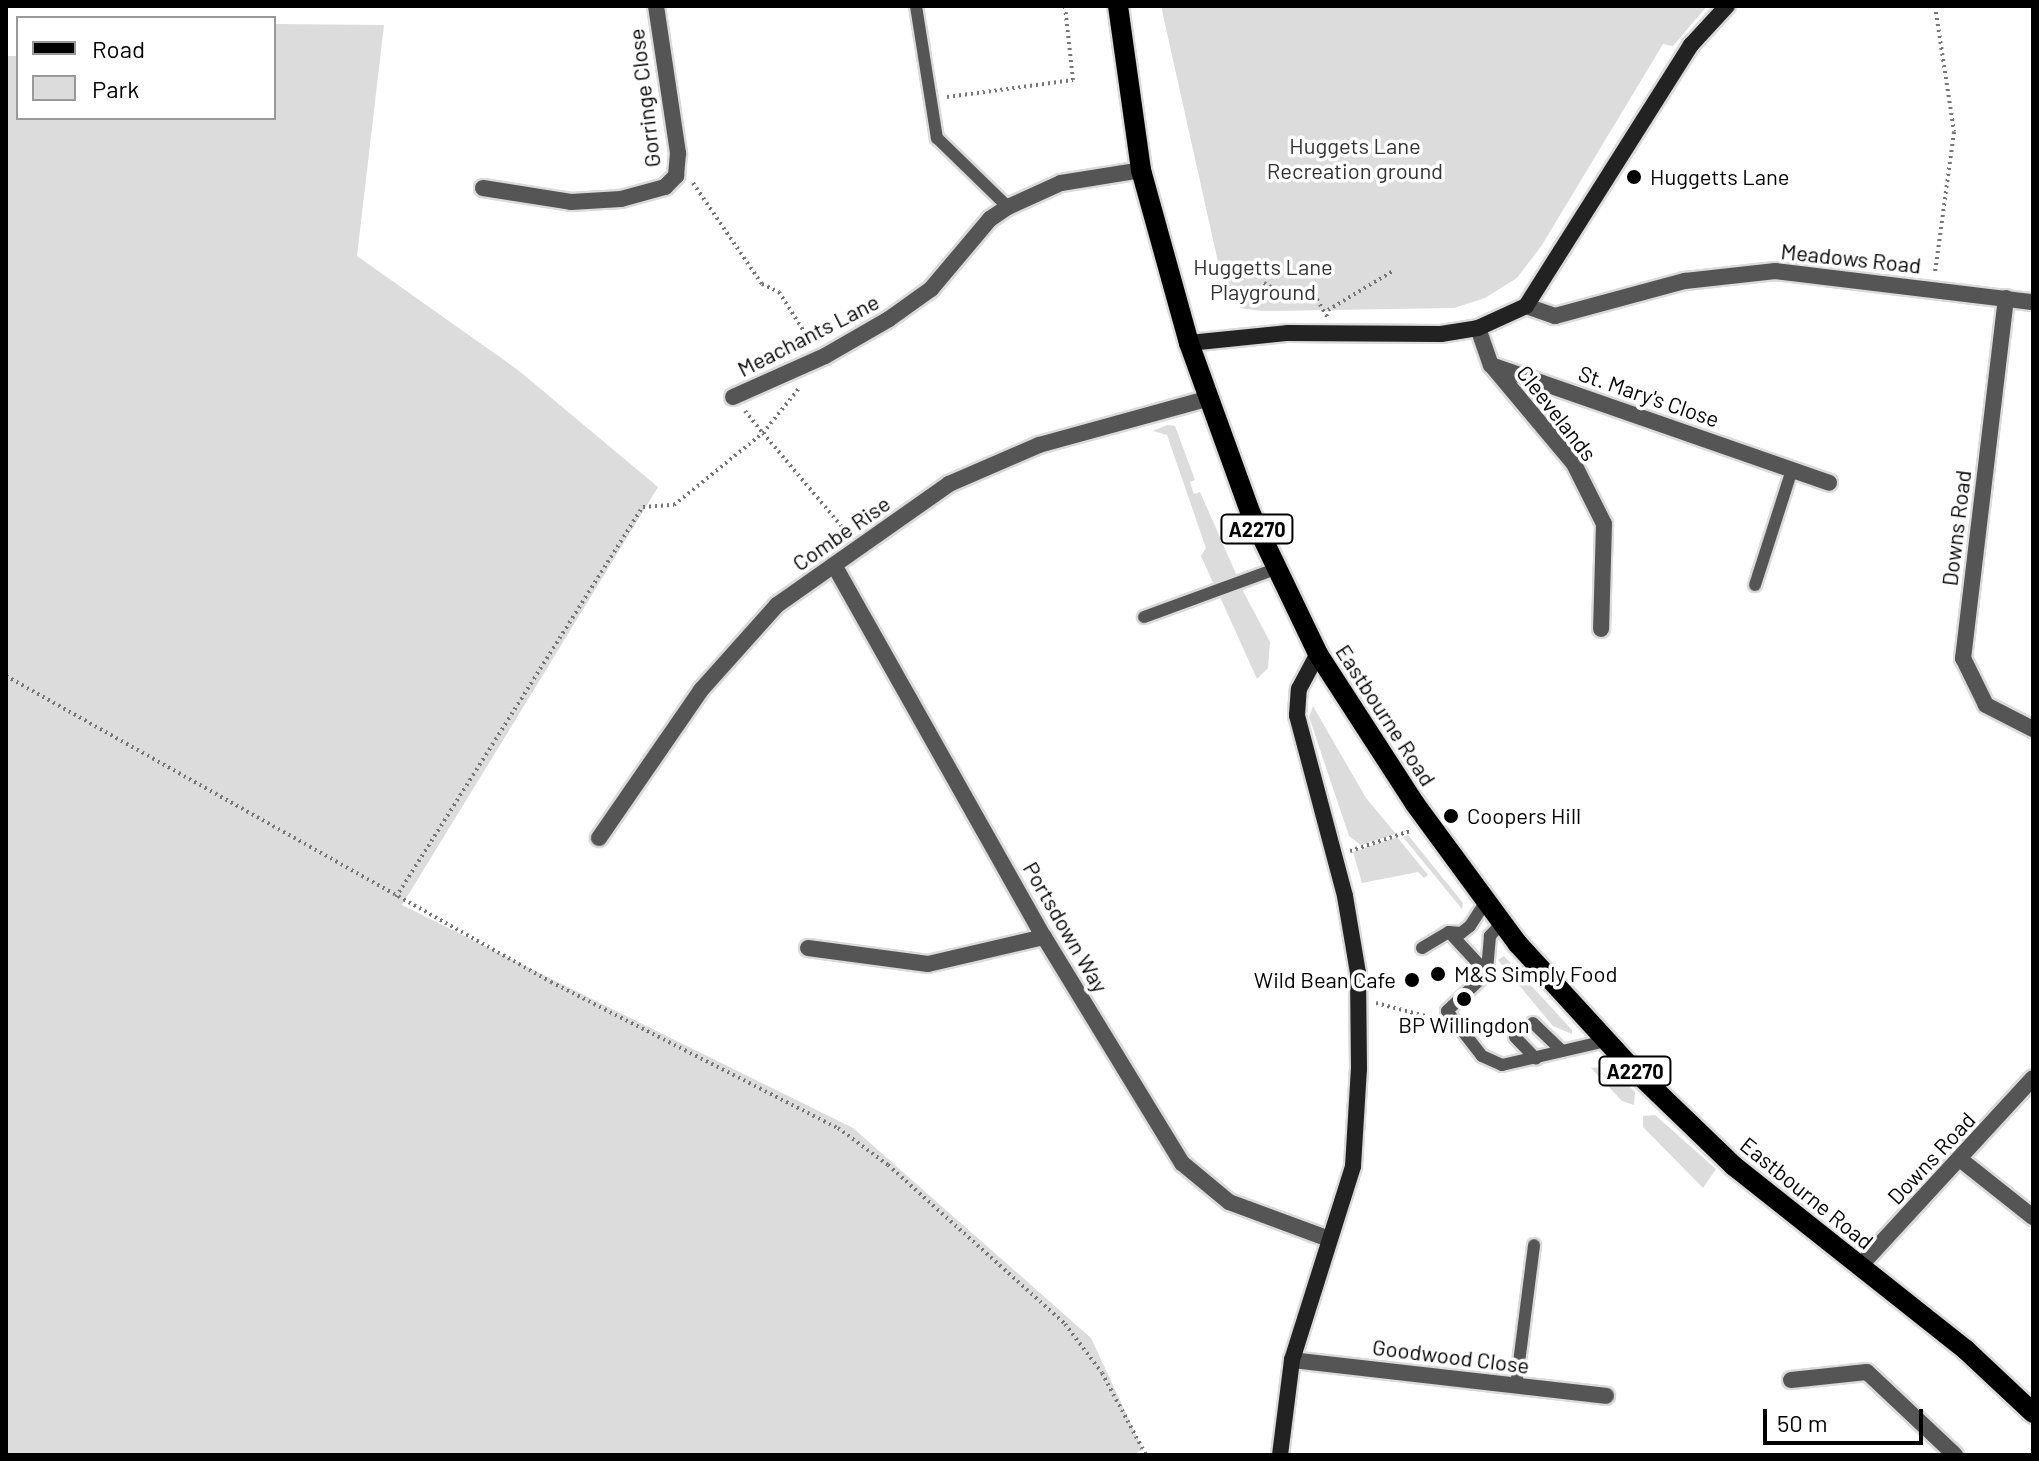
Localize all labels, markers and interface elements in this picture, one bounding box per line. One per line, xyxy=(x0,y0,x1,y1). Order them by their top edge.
legend xyxy=(16,16,276,120)
street label: Gorringe Close xyxy=(622,27,666,169)
text: Road xyxy=(92,34,145,63)
text: Park xyxy=(92,74,139,103)
park label: Huggets Lane Recreation ground xyxy=(1267,132,1443,184)
place label: Huggetts Lane xyxy=(1650,164,1789,190)
marker: Huggetts Lane xyxy=(1625,168,1643,186)
street label: Meadows Road xyxy=(1780,238,1922,278)
park label: Huggetts Lane Playground xyxy=(1193,253,1333,304)
street label: Meachants Lane xyxy=(733,288,883,382)
street label: Cleevelands xyxy=(1512,360,1602,466)
street label: St. Mary's Close xyxy=(1575,360,1723,432)
street label: Downs Road xyxy=(1936,469,1976,587)
street label: Combe Rise xyxy=(787,490,895,576)
road number: A2270 xyxy=(1219,513,1295,545)
street label: Eastbourne Road xyxy=(1330,639,1442,791)
place label: Coopers Hill xyxy=(1467,803,1581,829)
marker: Coopers Hill xyxy=(1442,807,1460,825)
street label: Portsdown Way xyxy=(1018,857,1114,997)
place label: M&S Simply Food xyxy=(1454,961,1617,987)
marker: M&S Simply Food xyxy=(1429,965,1447,983)
place label: Wild Bean Cafe xyxy=(1254,967,1396,993)
marker: Wild Bean Cafe xyxy=(1403,971,1421,989)
marker: BP Willingdon xyxy=(1455,990,1473,1008)
place label: BP Willingdon xyxy=(1398,1012,1530,1038)
road number: A2270 xyxy=(1597,1055,1673,1087)
street label: Downs Road xyxy=(1882,1106,1980,1210)
street label: Eastbourne Road xyxy=(1735,1131,1879,1255)
street label: Goodwood Close xyxy=(1371,1333,1531,1379)
scale bar xyxy=(1767,1393,1927,1443)
text: 50 m xyxy=(1777,1408,1828,1437)

